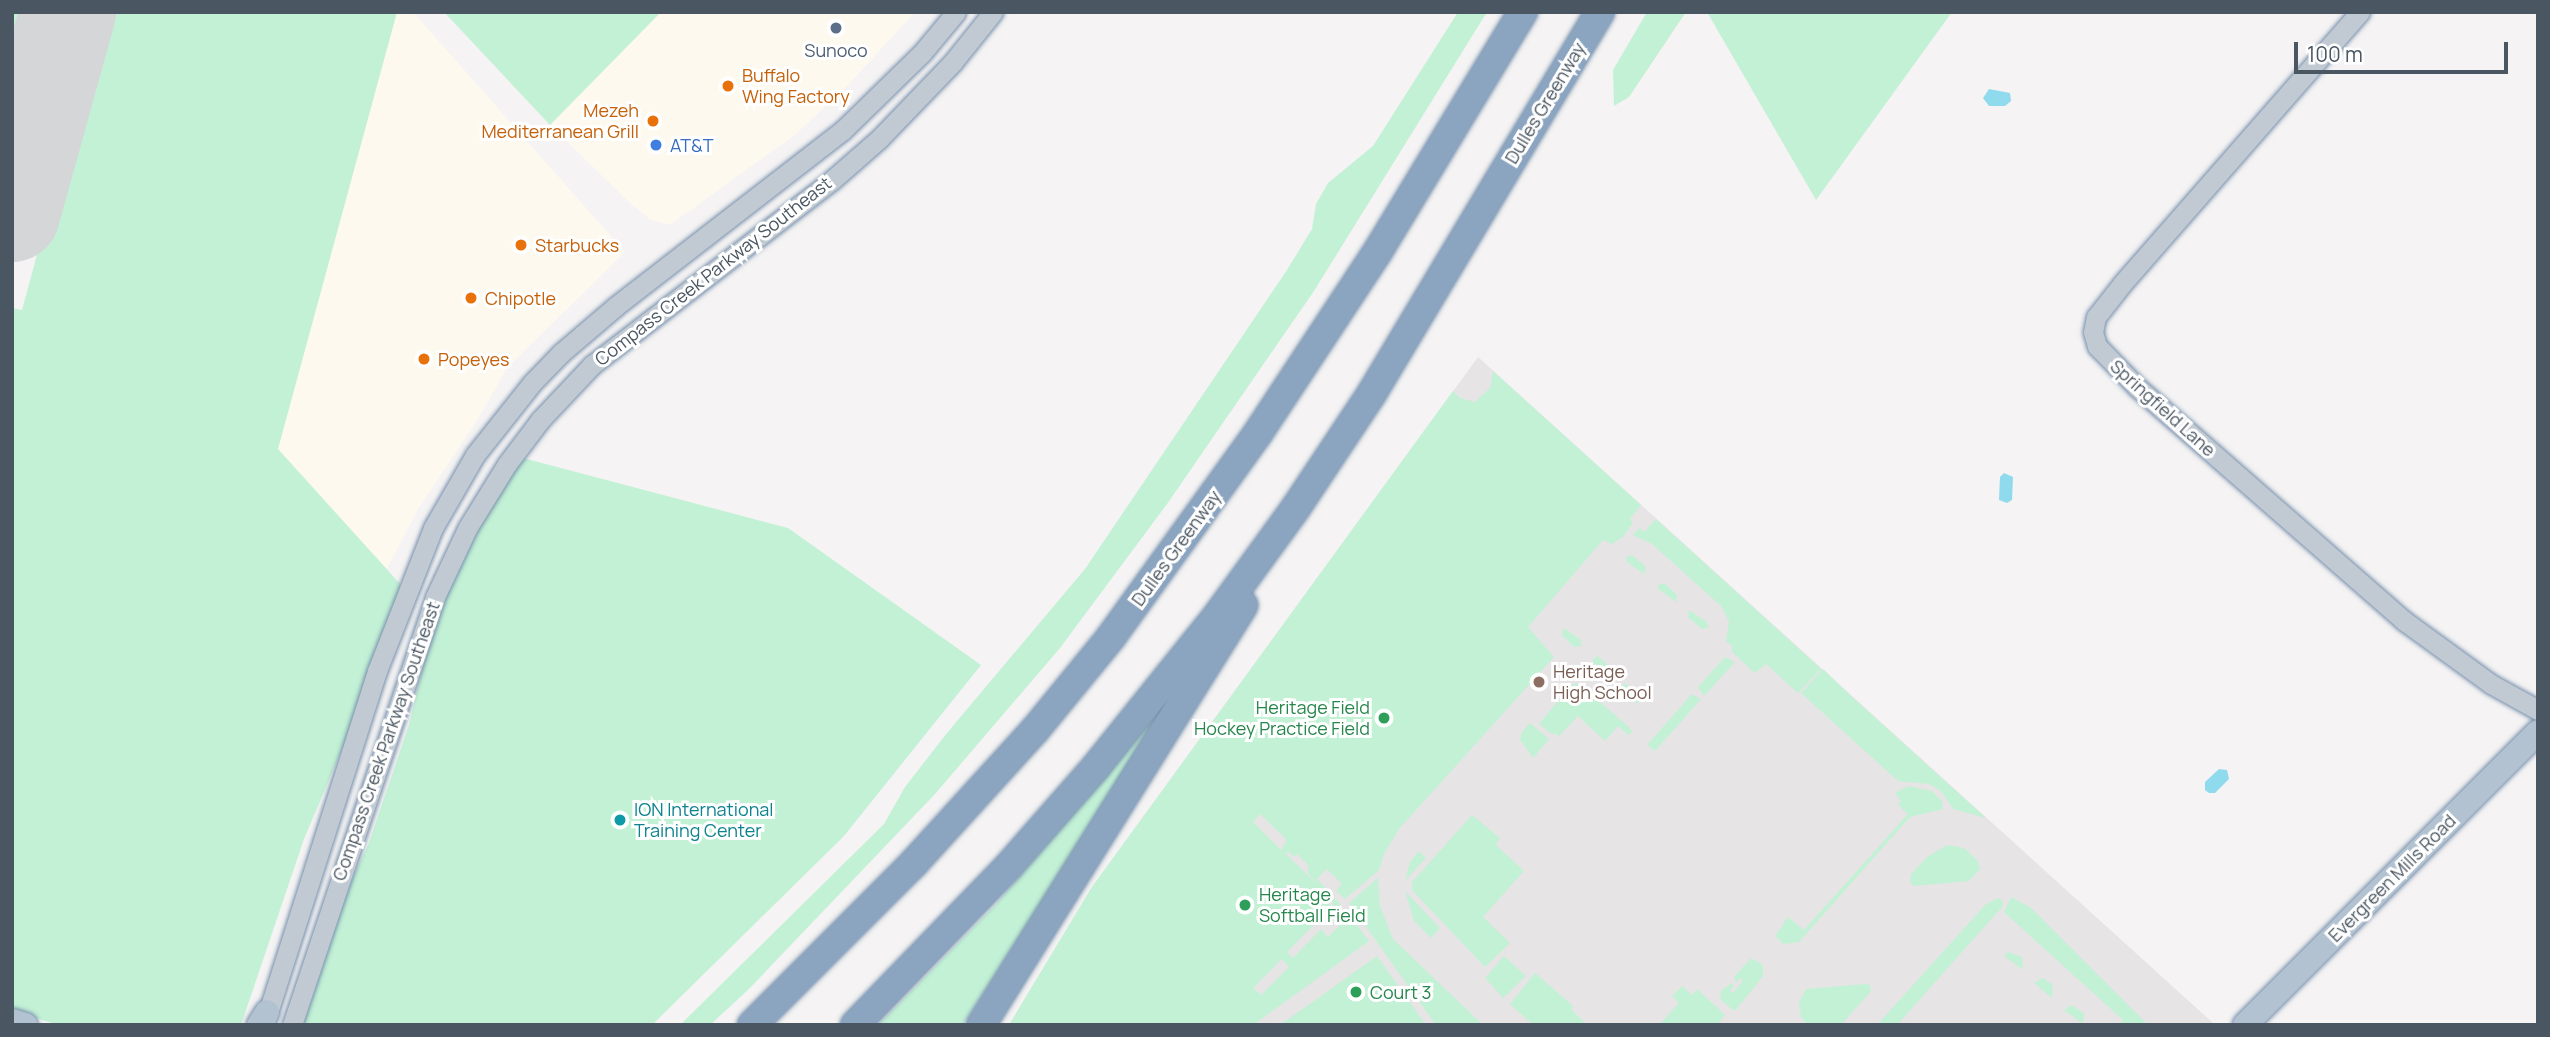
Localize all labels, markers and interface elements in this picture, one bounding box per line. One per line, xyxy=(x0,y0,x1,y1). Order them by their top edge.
marker: Sunoco xyxy=(828,20,844,36)
scale bar xyxy=(2298,28,2512,72)
place label: Sunoco xyxy=(804,39,868,61)
street label: Dulles Greenway xyxy=(1500,39,1590,167)
text: 100 m xyxy=(2307,40,2363,68)
place label: Buffalo Wing Factory xyxy=(742,65,850,108)
marker: Buffalo Wing Factory xyxy=(720,78,736,94)
place label: Mezeh Mediterranean Grill xyxy=(481,100,639,142)
marker: Mezeh Mediterranean Grill xyxy=(645,113,661,129)
place label: AT&T xyxy=(670,134,714,156)
marker: AT&T xyxy=(648,137,664,153)
street label: Compass Creek Parkway Southeast xyxy=(591,172,835,370)
place label: Starbucks xyxy=(535,234,619,256)
marker: Starbucks xyxy=(513,237,529,253)
place label: Chipotle xyxy=(485,287,556,309)
marker: Chipotle xyxy=(463,290,479,306)
place label: Popeyes xyxy=(438,348,510,370)
marker: Popeyes xyxy=(416,351,432,367)
street label: Springfield Lane xyxy=(2106,355,2220,461)
street label: Dulles Greenway xyxy=(1127,486,1225,610)
street label: Compass Creek Parkway Southeast xyxy=(328,599,444,883)
place label: Heritage High School xyxy=(1553,661,1652,704)
marker: Heritage High School xyxy=(1531,674,1547,690)
place label: Heritage Field Hockey Practice Field xyxy=(1194,697,1370,740)
marker: Heritage Field Hockey Practice Field xyxy=(1376,710,1392,726)
place label: ION International Training Center xyxy=(634,799,774,842)
street label: Evergreen Mills Road xyxy=(2324,810,2460,946)
marker: ION International Training Center xyxy=(612,812,628,828)
place label: Heritage Softball Field xyxy=(1259,884,1366,926)
marker: Heritage Softball Field xyxy=(1237,897,1253,913)
place label: Court 3 xyxy=(1370,981,1431,1003)
marker: Court 3 xyxy=(1348,984,1364,1000)

